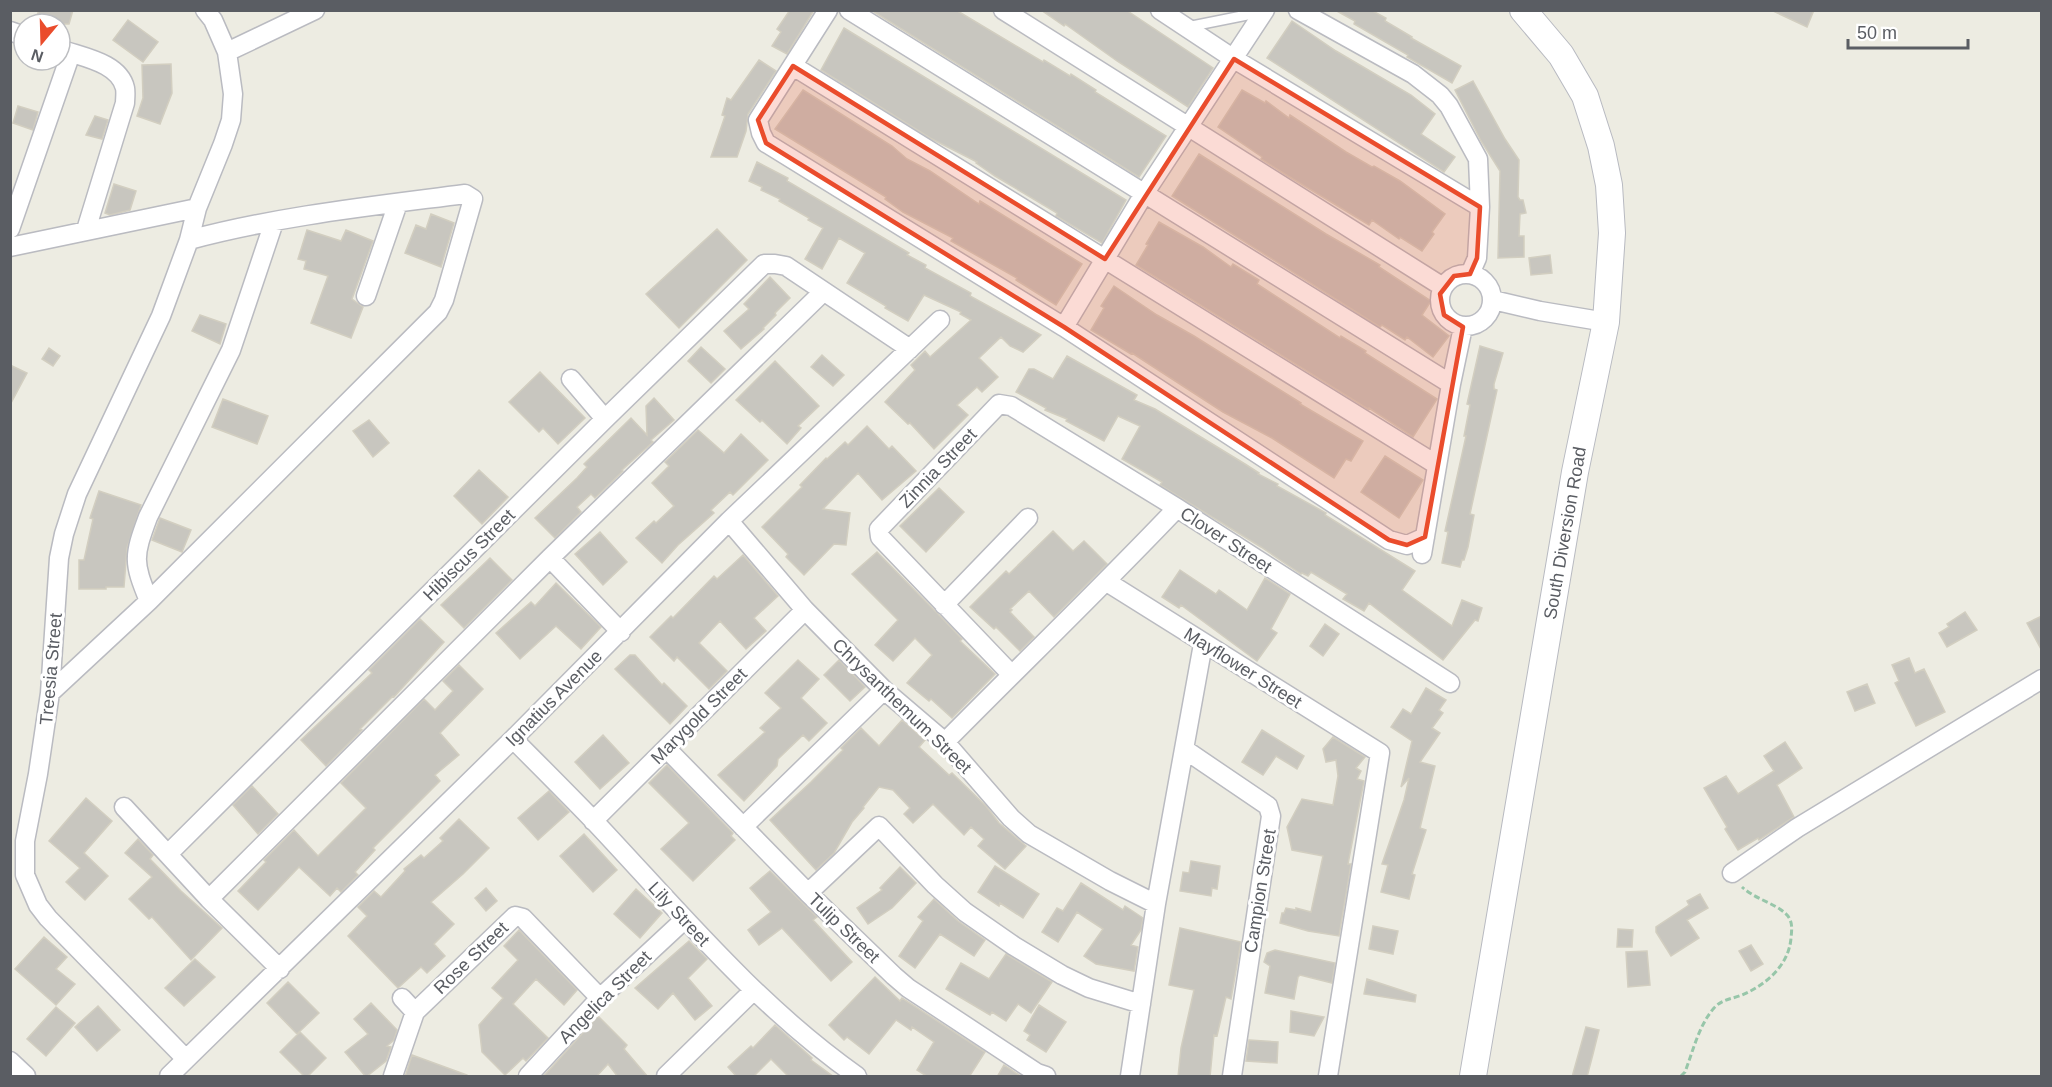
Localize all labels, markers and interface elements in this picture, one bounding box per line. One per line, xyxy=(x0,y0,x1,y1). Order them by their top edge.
north arrow xyxy=(12,12,72,72)
scale bar xyxy=(1848,12,1968,50)
text: 50 m xyxy=(1857,23,1897,43)
text: N xyxy=(29,46,46,66)
street label: Zinnia Street xyxy=(895,424,981,512)
street label: South Diversion Road xyxy=(1540,445,1590,621)
street label: Clover Street xyxy=(1177,503,1275,577)
street label: Hibiscus Street xyxy=(419,505,519,605)
street label: Treesia Street xyxy=(36,612,66,726)
street label: Mayflower Street xyxy=(1180,624,1306,712)
street label: Chrysanthemum Street xyxy=(828,635,976,777)
street label: Ignatius Avenue xyxy=(502,646,606,750)
street label: Marygold Street xyxy=(647,664,751,768)
street label: Campion Street xyxy=(1240,828,1280,954)
street label: Lily Street xyxy=(644,878,714,950)
street label: Tulip Street xyxy=(804,889,884,967)
street label: Rose Street xyxy=(430,918,512,998)
street label: Angelica Street xyxy=(555,947,655,1047)

